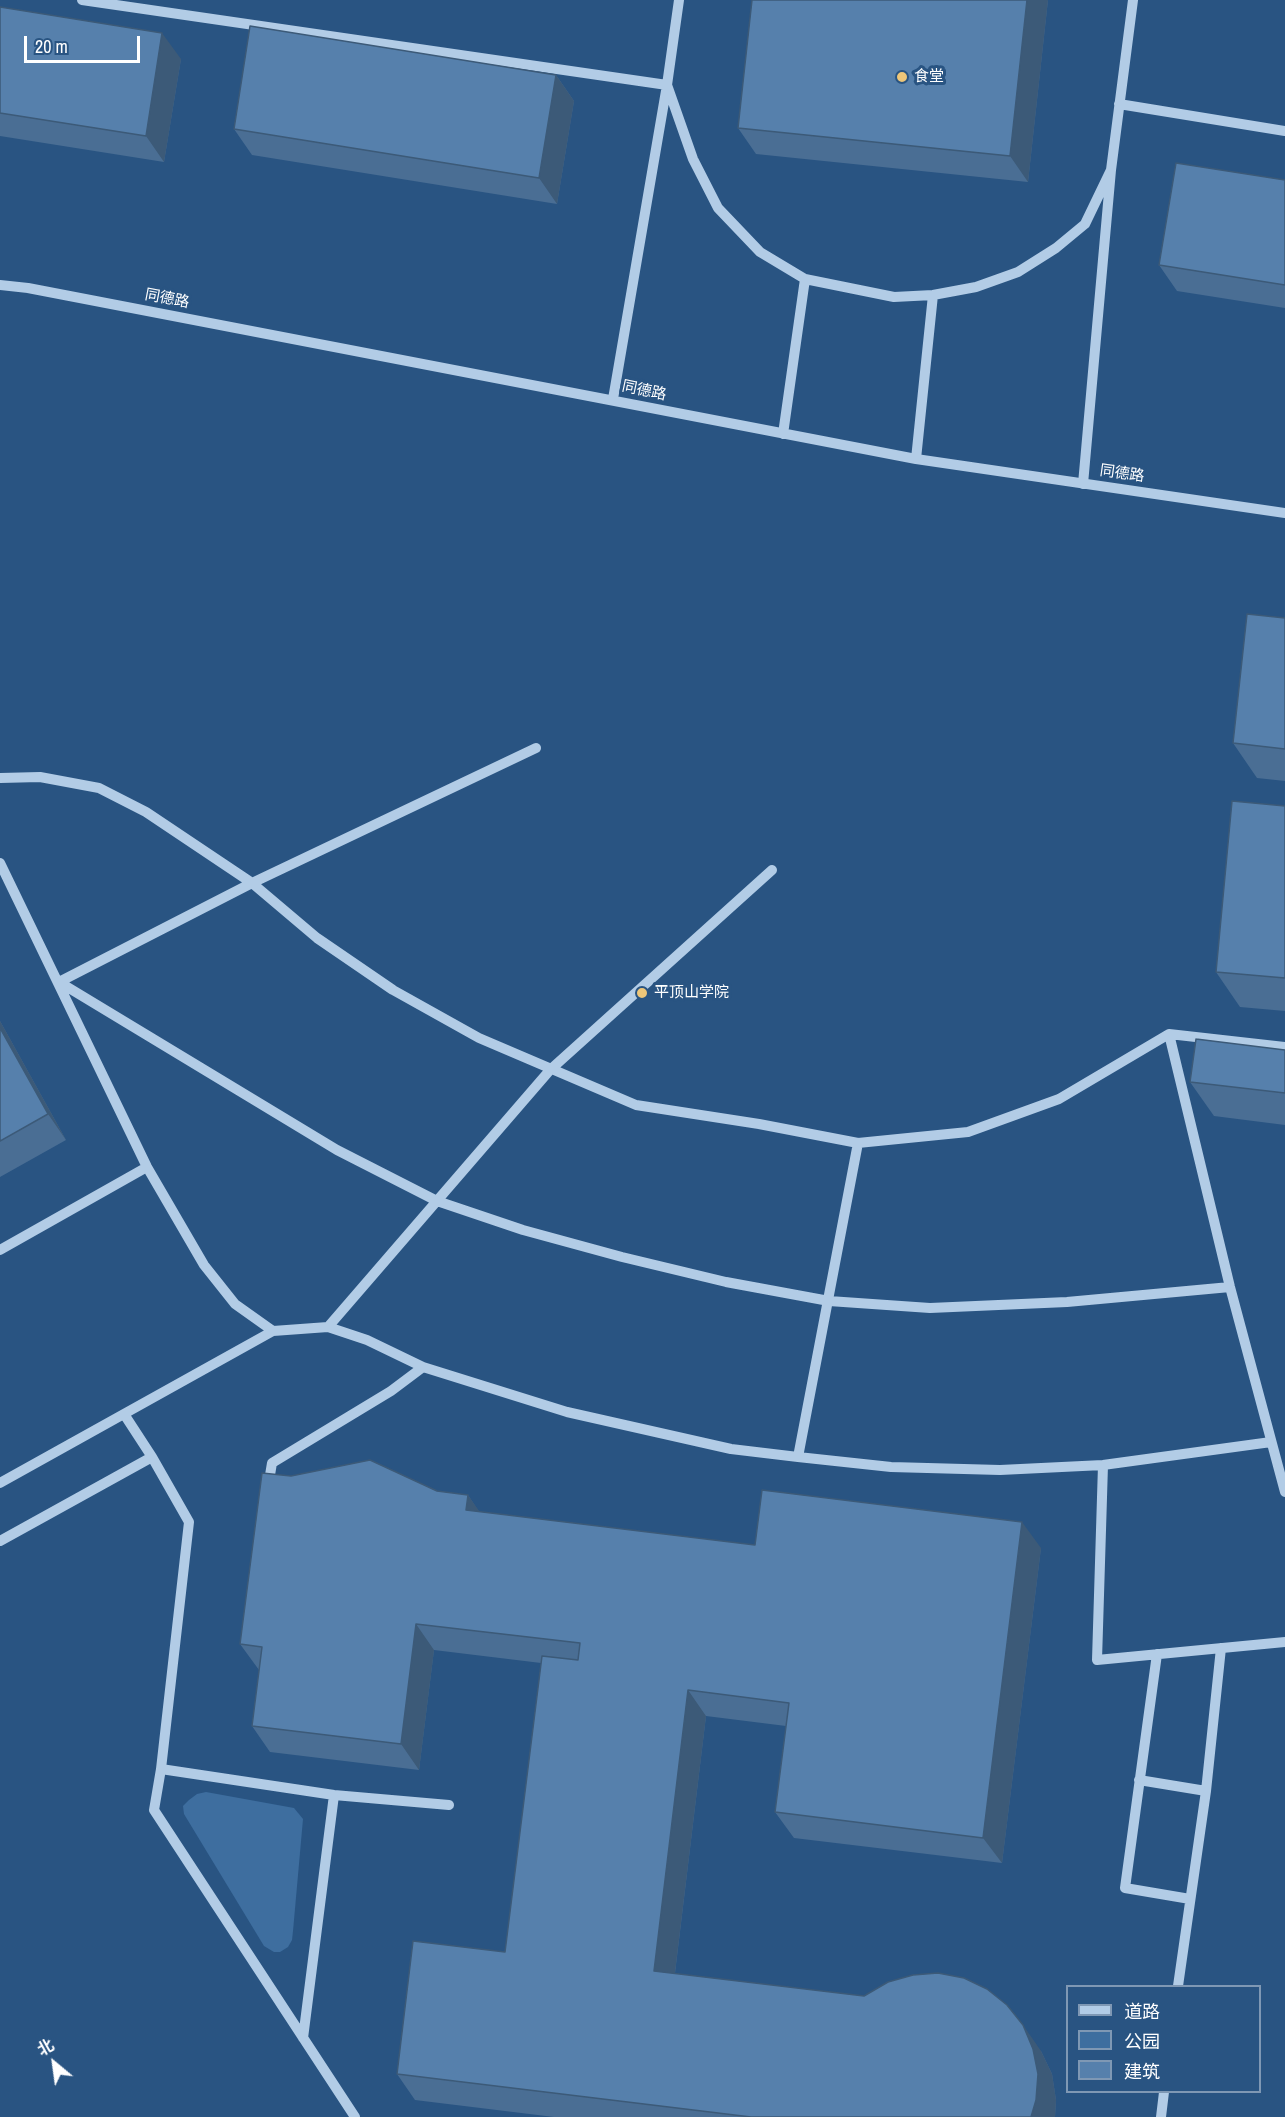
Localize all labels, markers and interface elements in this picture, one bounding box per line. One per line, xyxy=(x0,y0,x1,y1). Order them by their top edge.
scale bar xyxy=(27,24,142,62)
text: 20 m xyxy=(35,34,68,59)
place label: 食堂 xyxy=(914,68,944,86)
marker: 食堂 xyxy=(895,70,909,84)
street label: 同德路 xyxy=(143,286,191,312)
street label: 同德路 xyxy=(620,378,668,404)
street label: 同德路 xyxy=(1098,462,1146,486)
place label: 平顶山学院 xyxy=(654,984,729,1002)
marker: 平顶山学院 xyxy=(635,986,649,1000)
legend xyxy=(1066,1985,1261,2093)
text: 道路 xyxy=(1124,1999,1160,2024)
text: 公园 xyxy=(1124,2029,1160,2054)
north arrow xyxy=(24,2033,84,2093)
text: 北 xyxy=(33,2034,58,2061)
text: 建筑 xyxy=(1124,2059,1160,2084)

